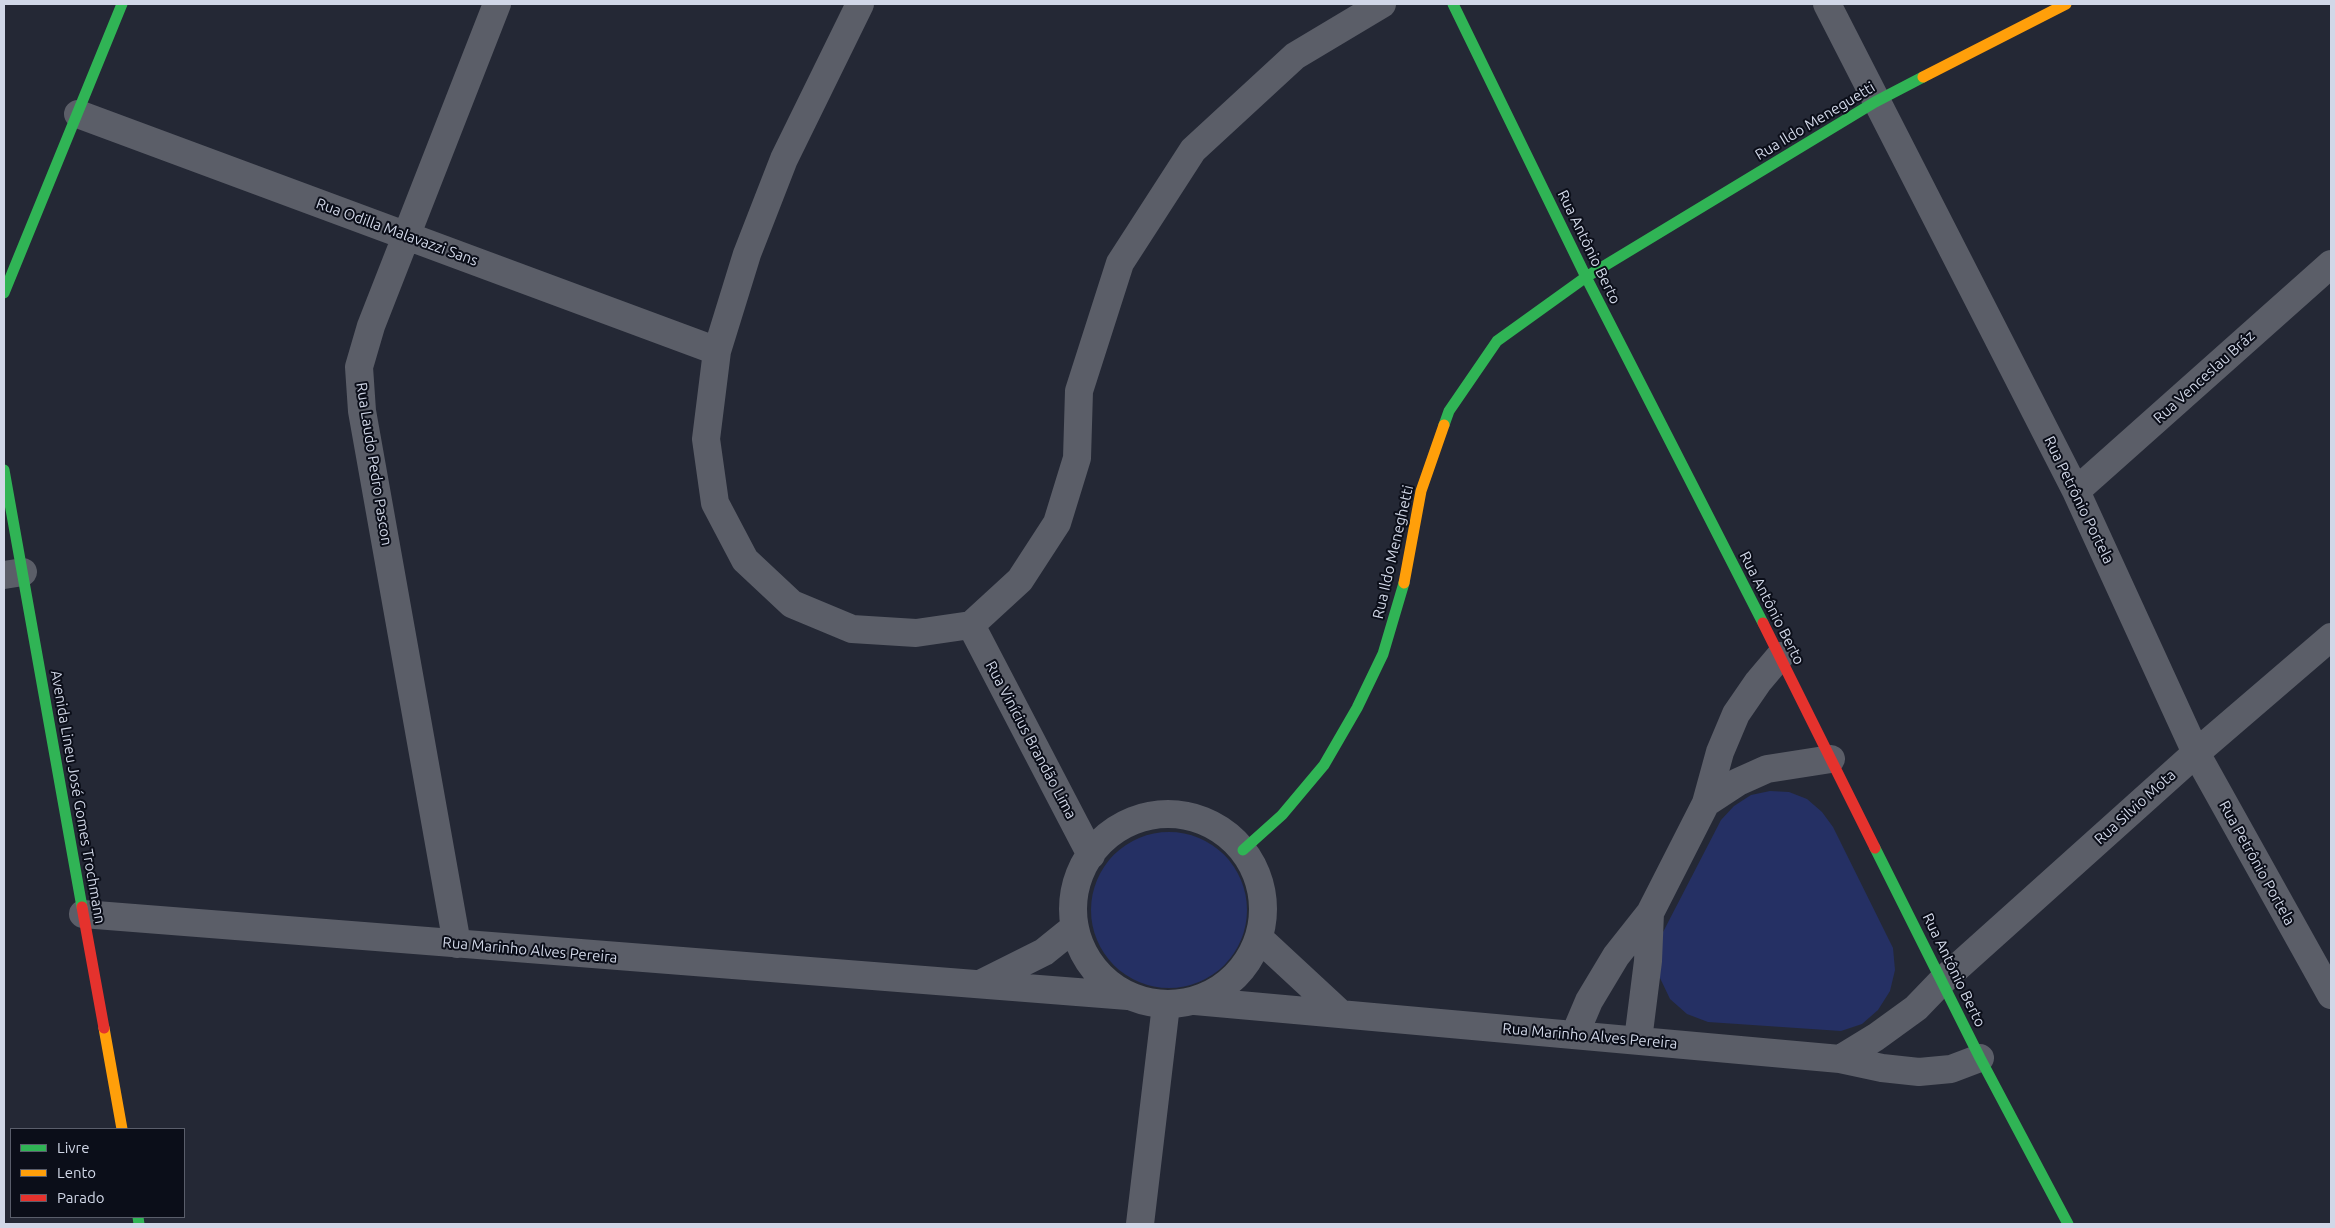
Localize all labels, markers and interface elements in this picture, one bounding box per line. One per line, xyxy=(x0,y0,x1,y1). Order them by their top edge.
street label: Rua Ildo Meneguetti xyxy=(1752,78,1878,164)
street label: Rua Antônio Berto xyxy=(1554,187,1624,307)
street label: Rua Odilla Malavazzi Sans xyxy=(314,194,480,270)
street label: Rua Venceslau Bráz xyxy=(2150,327,2258,427)
street label: Rua Laudo Pedro Pascon xyxy=(352,381,396,547)
street label: Rua Petrônio Portela xyxy=(2040,433,2118,567)
street label: Rua Ildo Meneghetti xyxy=(1369,483,1417,621)
street label: Rua Antônio Berto xyxy=(1736,548,1808,668)
street label: Rua Vinícius Brandão Lima xyxy=(982,658,1080,822)
street label: Avenida Lineu José Gomes Trochmann xyxy=(47,669,109,925)
street label: Rua Silvio Mota xyxy=(2091,766,2179,848)
street label: Rua Petrônio Portela xyxy=(2215,797,2299,929)
street label: Rua Antônio Berto xyxy=(1919,910,1989,1030)
street label: Rua Marinho Alves Pereira xyxy=(442,933,618,967)
street label: Rua Marinho Alves Pereira xyxy=(1502,1019,1678,1053)
legend xyxy=(10,1128,185,1218)
text: Livre xyxy=(57,1139,90,1156)
text: Lento xyxy=(57,1164,96,1181)
text: Parado xyxy=(57,1189,104,1206)

